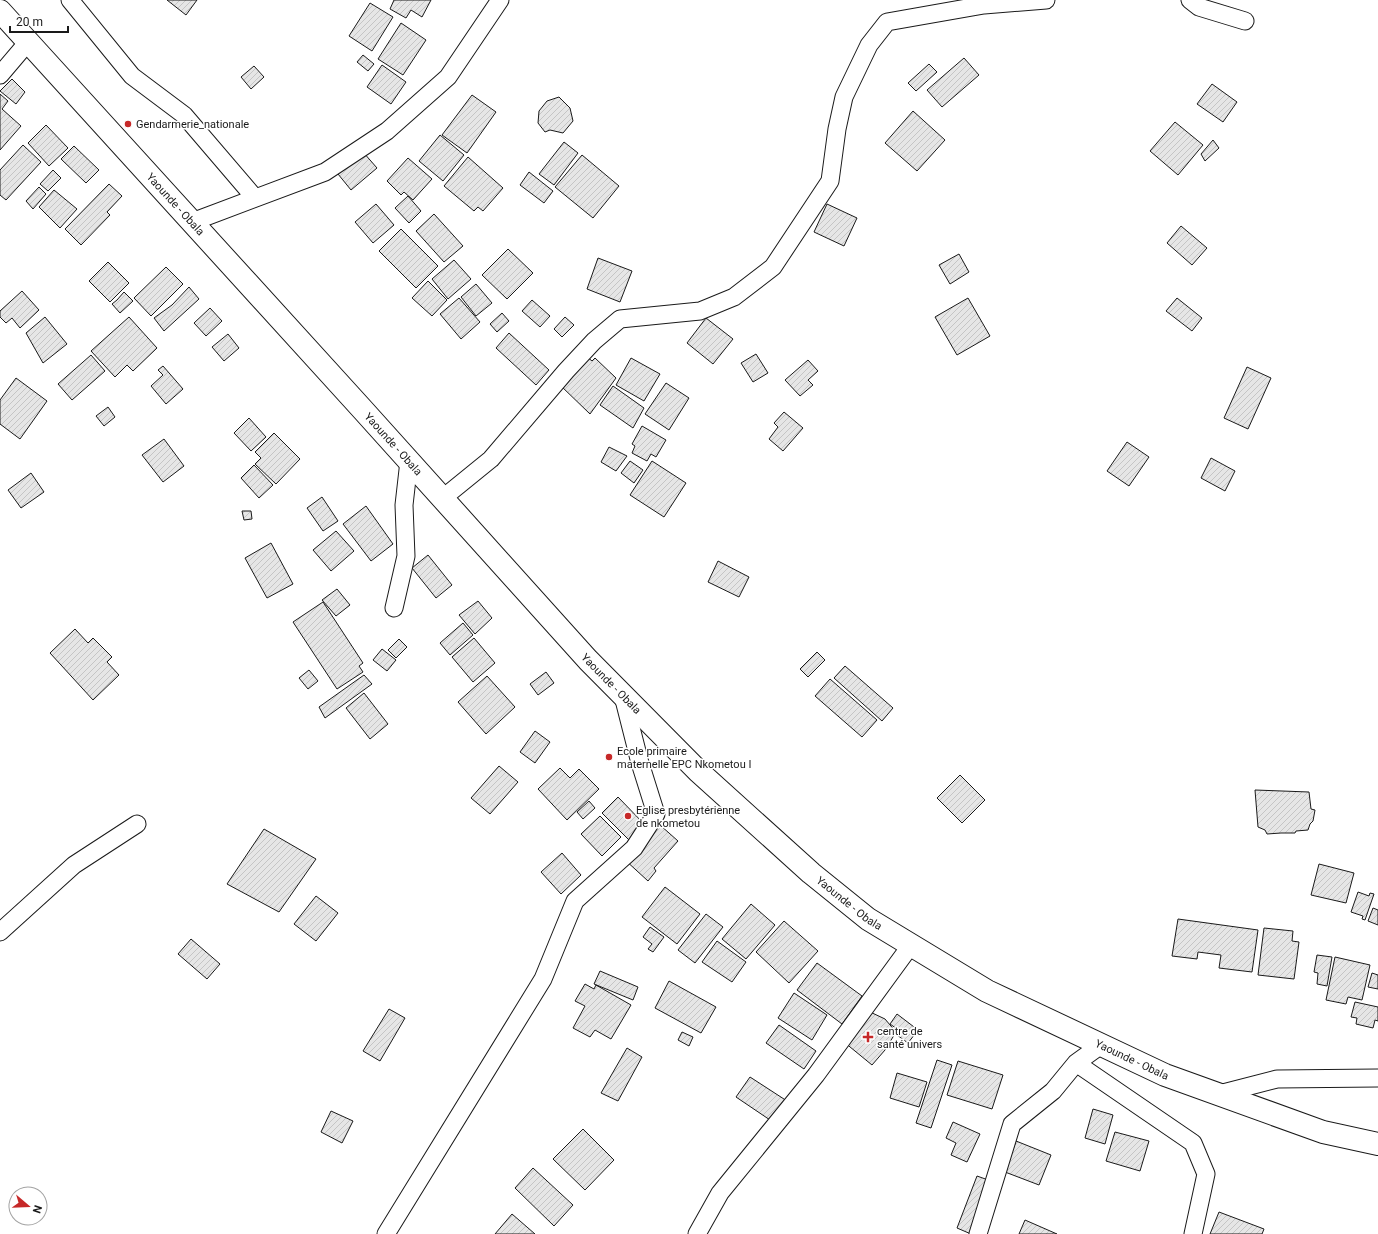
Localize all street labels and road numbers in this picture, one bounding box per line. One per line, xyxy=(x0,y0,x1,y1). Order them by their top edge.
street label: Yaounde - Obala xyxy=(144,171,207,238)
street label: Yaounde - Obala xyxy=(362,410,425,478)
street label: Yaounde - Obala xyxy=(578,651,644,717)
street label: Yaounde - Obala xyxy=(814,874,884,933)
street label: Yaounde - Obala xyxy=(1093,1037,1170,1083)

